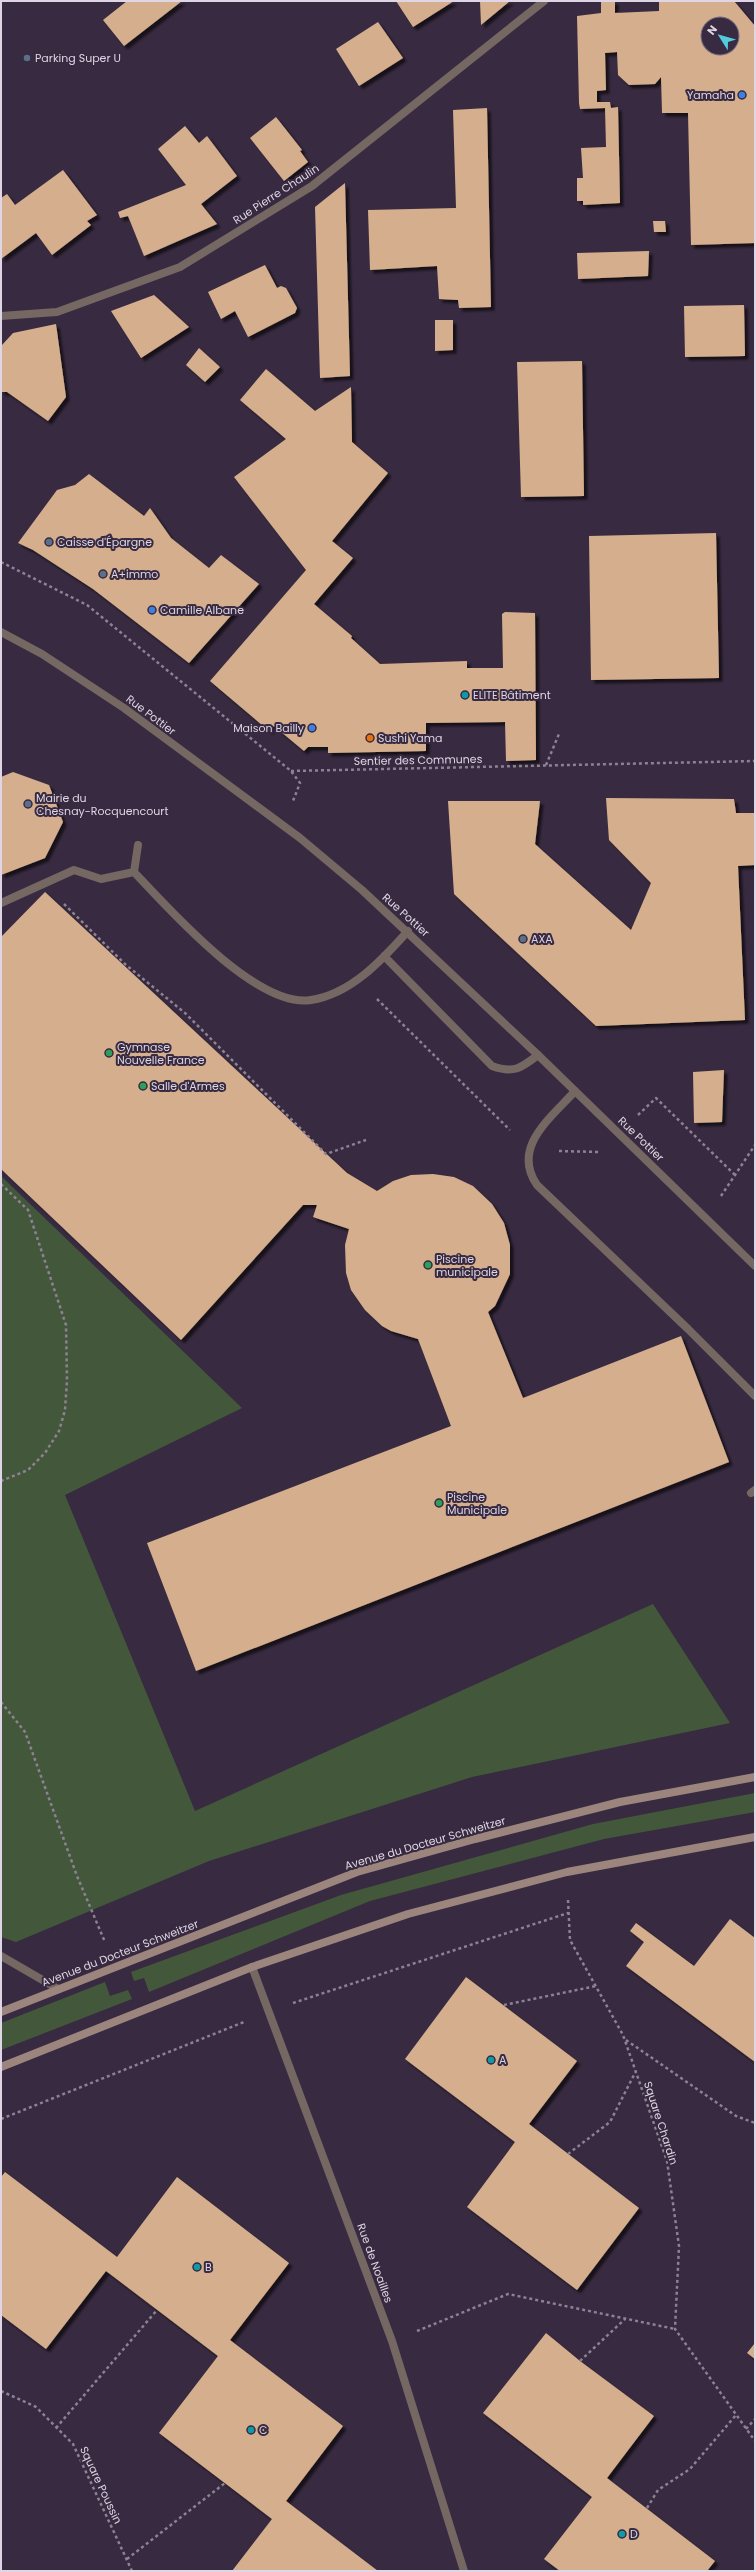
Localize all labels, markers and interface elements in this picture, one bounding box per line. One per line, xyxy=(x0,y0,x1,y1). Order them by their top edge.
north arrow xyxy=(700,16,740,56)
text: N xyxy=(703,22,721,38)
place label: Parking Super U xyxy=(35,50,121,66)
marker: Parking Super U xyxy=(22,53,32,63)
place label: Yamaha xyxy=(687,87,734,103)
marker: Yamaha xyxy=(737,90,747,100)
street label: Rue Pierre Chaulin xyxy=(230,160,322,228)
place label: Caisse d'Épargne xyxy=(57,534,152,550)
marker: Caisse d'Épargne xyxy=(44,537,54,547)
place label: A+immo xyxy=(111,566,158,582)
marker: A+immo xyxy=(98,569,108,579)
place label: Camille Albane xyxy=(160,602,244,618)
marker: Camille Albane xyxy=(147,605,157,615)
place label: ELITE Bâtiment xyxy=(473,687,551,703)
marker: ELITE Bâtiment xyxy=(460,690,470,700)
street label: Rue Pottier xyxy=(123,691,179,739)
place label: Maison Bailly xyxy=(233,720,305,736)
marker: Maison Bailly xyxy=(307,723,317,733)
place label: Sushi Yama xyxy=(378,730,443,746)
marker: Sushi Yama xyxy=(365,733,375,743)
street label: Sentier des Communes xyxy=(354,751,483,769)
place label: Mairie du Chesnay-Rocquencourt xyxy=(36,790,168,819)
marker: Mairie du Chesnay-Rocquencourt xyxy=(23,799,33,809)
street label: Rue Pottier xyxy=(379,889,433,941)
place label: AXA xyxy=(531,931,553,947)
marker: AXA xyxy=(518,934,528,944)
place label: Gymnase Nouvelle France xyxy=(117,1039,205,1068)
marker: Gymnase Nouvelle France xyxy=(104,1048,114,1058)
place label: Salle d'Armes xyxy=(151,1078,225,1094)
marker: Salle d'Armes xyxy=(138,1081,148,1091)
street label: Rue Pottier xyxy=(614,1113,668,1165)
place label: Piscine municipale xyxy=(436,1251,498,1280)
marker: Piscine municipale xyxy=(423,1260,433,1270)
place label: Piscine Municipale xyxy=(447,1489,507,1518)
marker: Piscine Municipale xyxy=(434,1498,444,1508)
street label: Avenue du Docteur Schweitzer xyxy=(343,1812,507,1874)
street label: Avenue du Docteur Schweitzer xyxy=(39,1916,201,1990)
place label: A xyxy=(499,2052,507,2068)
marker: A xyxy=(486,2055,496,2065)
street label: Square Chardin xyxy=(640,2079,682,2167)
street label: Rue de Noailles xyxy=(353,2221,397,2305)
place label: B xyxy=(205,2259,212,2275)
marker: B xyxy=(192,2262,202,2272)
place label: C xyxy=(259,2422,268,2438)
marker: C xyxy=(246,2425,256,2435)
street label: Square Poussin xyxy=(76,2444,126,2526)
place label: D xyxy=(630,2526,638,2542)
marker: D xyxy=(617,2529,627,2539)

